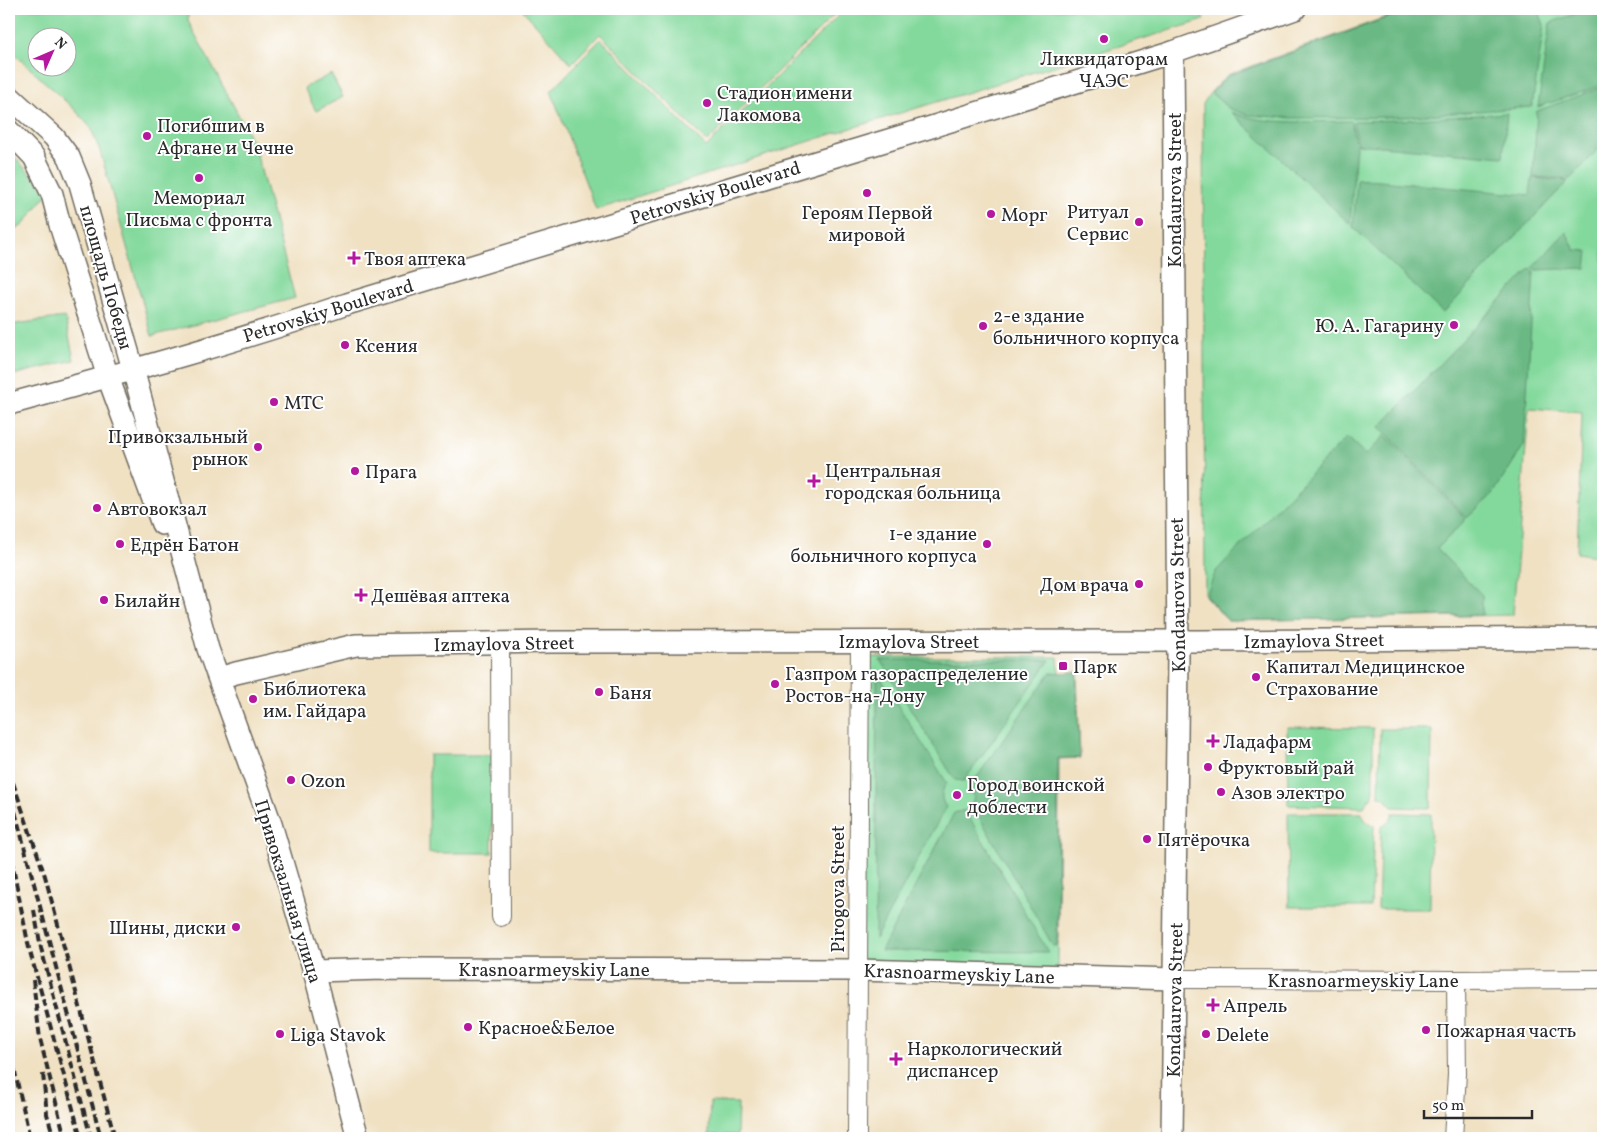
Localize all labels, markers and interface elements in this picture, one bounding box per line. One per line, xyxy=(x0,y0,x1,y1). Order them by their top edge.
north arrow xyxy=(28,28,78,78)
marker: Ликвидаторам ЧАЭС xyxy=(1098,33,1110,45)
text: N xyxy=(50,34,70,54)
place label: Ликвидаторам ЧАЭС xyxy=(1040,47,1168,95)
place label: Стадион имени Лакомова xyxy=(717,81,852,129)
marker: Стадион имени Лакомова xyxy=(701,97,713,109)
street label: Kondaurova Street xyxy=(1163,112,1189,268)
place label: Погибшим в Афгане и Чечне xyxy=(157,114,294,162)
marker: Погибшим в Афгане и Чечне xyxy=(141,130,153,142)
street label: Petrovskiy Boulevard xyxy=(627,156,804,232)
marker: Мемориал Письма с фронта xyxy=(193,172,205,184)
place label: Мемориал Письма с фронта xyxy=(125,186,273,234)
marker: Героям Первой мировой xyxy=(861,187,873,199)
place label: Ритуал Сервис xyxy=(1067,200,1129,248)
place label: Героям Первой мировой xyxy=(801,201,933,249)
street label: площадь Победы xyxy=(72,202,138,353)
place label: Морг xyxy=(1001,203,1048,229)
marker: Морг xyxy=(985,208,997,220)
marker: Ритуал Сервис xyxy=(1133,216,1145,228)
place label: Твоя аптека xyxy=(364,247,466,273)
marker: Твоя аптека xyxy=(348,252,360,264)
street label: Petrovskiy Boulevard xyxy=(240,274,417,350)
place label: 2-е здание больничного корпуса xyxy=(993,304,1180,352)
place label: Ю. А. Гагарину xyxy=(1315,314,1444,340)
marker: Ю. А. Гагарину xyxy=(1448,319,1460,331)
marker: 2-е здание больничного корпуса xyxy=(977,320,989,332)
place label: Ксения xyxy=(355,334,418,360)
marker: Ксения xyxy=(339,339,351,351)
place label: МТС xyxy=(284,391,324,417)
marker: МТС xyxy=(268,396,280,408)
place label: Привокзальный рынок xyxy=(108,425,248,473)
marker: Привокзальный рынок xyxy=(252,441,264,453)
place label: Центральная городская больница xyxy=(825,459,1001,507)
place label: Прага xyxy=(365,460,417,486)
marker: Прага xyxy=(349,465,361,477)
marker: Центральная городская больница xyxy=(807,474,821,488)
place label: Автовокзал xyxy=(107,497,207,523)
marker: Автовокзал xyxy=(91,502,103,514)
street label: Kondaurova Street xyxy=(1165,517,1193,673)
place label: 1-е здание больничного корпуса xyxy=(790,522,977,570)
place label: Едрён Батон xyxy=(130,533,239,559)
marker: Едрён Батон xyxy=(114,538,126,550)
marker: 1-е здание больничного корпуса xyxy=(981,538,993,550)
place label: Дом врача xyxy=(1040,573,1129,599)
marker: Дом врача xyxy=(1133,578,1145,590)
place label: Дешёвая аптека xyxy=(371,584,510,610)
place label: Билайн xyxy=(114,589,180,615)
marker: Дешёвая аптека xyxy=(355,589,367,601)
marker: Билайн xyxy=(98,594,110,606)
street label: Izmaylova Street xyxy=(1243,628,1385,656)
street label: Izmaylova Street xyxy=(839,630,980,656)
street label: Izmaylova Street xyxy=(433,631,575,659)
place label: Парк xyxy=(1073,655,1117,681)
place label: Капитал Медицинское Страхование xyxy=(1266,655,1465,703)
marker: Парк xyxy=(1057,660,1069,672)
place label: Газпром газораспределение Ростов-на-Дону xyxy=(785,662,1028,710)
marker: Капитал Медицинское Страхование xyxy=(1250,671,1262,683)
place label: Библиотека им. Гайдара xyxy=(263,677,366,725)
marker: Газпром газораспределение Ростов-на-Дону xyxy=(769,678,781,690)
place label: Баня xyxy=(609,681,652,707)
marker: Баня xyxy=(593,686,605,698)
marker: Библиотека им. Гайдара xyxy=(247,693,259,705)
place label: Ладафарм xyxy=(1223,730,1311,756)
marker: Ладафарм xyxy=(1207,735,1219,747)
place label: Фруктовый рай xyxy=(1218,756,1354,782)
marker: Фруктовый рай xyxy=(1202,761,1214,773)
place label: Ozon xyxy=(301,769,346,795)
place label: Город воинской доблести xyxy=(967,773,1105,821)
marker: Ozon xyxy=(285,774,297,786)
place label: Азов электро xyxy=(1231,781,1345,807)
marker: Азов электро xyxy=(1215,786,1227,798)
marker: Город воинской доблести xyxy=(951,789,963,801)
street label: Привокзальная улица xyxy=(247,797,327,987)
street label: Pirogova Street xyxy=(826,825,852,953)
place label: Пятёрочка xyxy=(1157,828,1250,854)
marker: Пятёрочка xyxy=(1141,833,1153,845)
place label: Шины, диски xyxy=(109,916,226,942)
marker: Шины, диски xyxy=(230,921,242,933)
street label: Kondaurova Street xyxy=(1162,922,1190,1078)
street label: Krasnoarmeyskiy Lane xyxy=(458,958,650,984)
street label: Krasnoarmeyskiy Lane xyxy=(863,959,1055,991)
street label: Krasnoarmeyskiy Lane xyxy=(1267,969,1459,995)
place label: Апрель xyxy=(1223,994,1287,1020)
marker: Апрель xyxy=(1207,999,1219,1011)
place label: Красное&Белое xyxy=(478,1016,615,1042)
place label: Пожарная часть xyxy=(1436,1019,1576,1045)
marker: Красное&Белое xyxy=(462,1021,474,1033)
place label: Liga Stavоk xyxy=(290,1023,386,1049)
place label: Delete xyxy=(1216,1023,1269,1049)
marker: Пожарная часть xyxy=(1420,1024,1432,1036)
marker: Liga Stavоk xyxy=(274,1028,286,1040)
marker: Delete xyxy=(1200,1028,1212,1040)
place label: Наркологический диспансер xyxy=(907,1037,1062,1085)
marker: Наркологический диспансер xyxy=(889,1052,903,1066)
scale bar xyxy=(1424,1087,1532,1119)
text: 50 m xyxy=(1432,1096,1464,1117)

